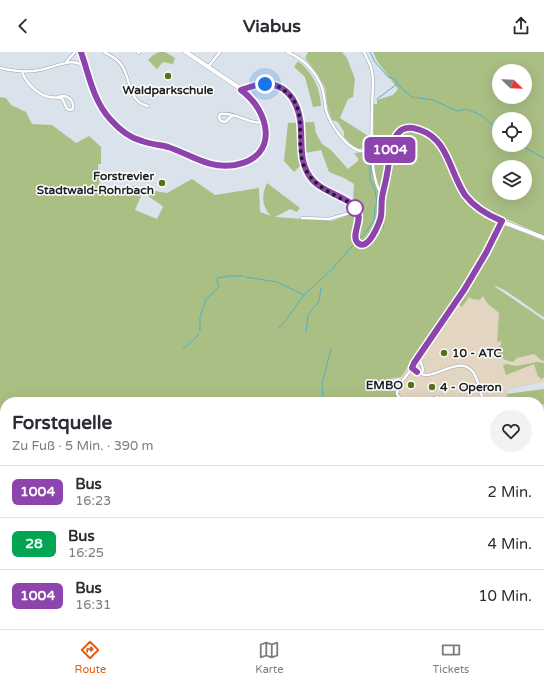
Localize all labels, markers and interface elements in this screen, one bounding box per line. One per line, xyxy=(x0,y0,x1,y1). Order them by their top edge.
icon: back xyxy=(12,15,34,37)
text: Viabus xyxy=(243,15,301,37)
icon: share xyxy=(510,15,532,37)
north arrow xyxy=(492,64,532,104)
map controls xyxy=(492,64,532,200)
marker: Waldparkschule xyxy=(163,71,173,81)
your location xyxy=(255,74,275,94)
place label: Waldparkschule xyxy=(123,83,214,98)
button: locate xyxy=(492,112,532,152)
line badge: 1004 xyxy=(362,137,418,163)
text: 1004 xyxy=(372,141,408,158)
button: layers xyxy=(492,160,532,200)
place label: Forstrevier Stadtwald-Rohrbach xyxy=(37,169,154,197)
marker: Forstrevier Stadtwald-Rohrbach xyxy=(157,178,167,188)
unlabelled marker xyxy=(346,199,364,217)
place label: 10 - ATC xyxy=(452,346,502,360)
marker: 10 - ATC xyxy=(439,348,449,358)
place label: EMBO xyxy=(366,378,403,392)
marker: EMBO xyxy=(406,380,416,390)
place label: 4 - Operon xyxy=(440,380,502,395)
marker: 4 - Operon xyxy=(427,382,437,392)
button: heart xyxy=(490,410,532,452)
text: Forstquelle xyxy=(12,412,112,434)
text: Zu Fuß · 5 Min. · 390 m xyxy=(12,438,153,454)
text: Bus xyxy=(75,475,102,493)
text: 1004 xyxy=(20,483,55,500)
text: 2 Min. xyxy=(488,483,532,501)
text: 16:23 xyxy=(75,493,111,509)
text: Bus xyxy=(68,527,95,545)
text: 28 xyxy=(25,535,43,552)
text: 4 Min. xyxy=(488,535,532,553)
text: 16:25 xyxy=(68,545,104,561)
text: Bus xyxy=(75,579,102,597)
text: 1004 xyxy=(20,587,55,604)
text: 10 Min. xyxy=(478,587,532,605)
text: 16:31 xyxy=(75,597,111,613)
tab: Route xyxy=(75,639,106,676)
tab: Karte xyxy=(255,639,283,676)
tab: Tickets xyxy=(433,639,469,676)

